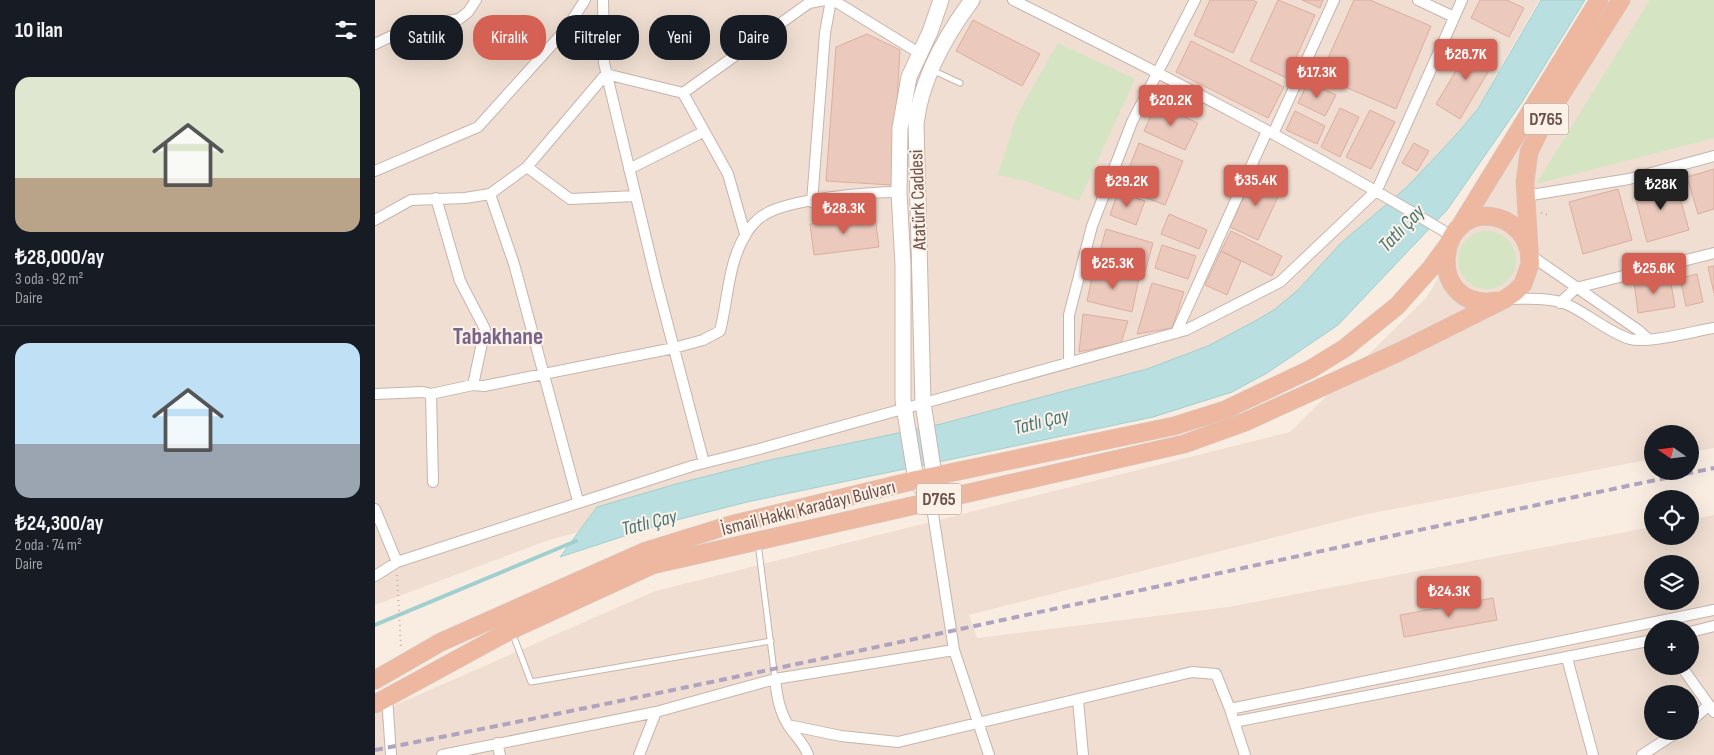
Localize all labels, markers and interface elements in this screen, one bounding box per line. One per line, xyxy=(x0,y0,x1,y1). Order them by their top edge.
chip: Satılık xyxy=(390,15,463,60)
chip: Kiralık xyxy=(473,15,546,60)
chip: Filtreler xyxy=(556,15,639,60)
chip: Yeni xyxy=(649,15,710,60)
chip: Daire xyxy=(720,15,787,60)
icon: filters xyxy=(332,16,360,44)
text: 10 ilan xyxy=(15,18,63,43)
pin: ₺26.7K xyxy=(1425,38,1507,81)
text: ₺26.7K xyxy=(1445,45,1487,64)
pin: ₺17.3K xyxy=(1276,56,1358,99)
text: ₺17.3K xyxy=(1297,63,1337,82)
pin: ₺20.2K xyxy=(1130,84,1212,127)
text: ₺20.2K xyxy=(1150,91,1192,110)
road number: D765 xyxy=(1523,104,1569,134)
icon: home xyxy=(143,110,233,200)
street label: Atatürk Caddesi xyxy=(905,149,932,252)
pin: ₺35.4K xyxy=(1215,164,1297,207)
pin: ₺29.2K xyxy=(1086,166,1168,208)
pin: ₺28K xyxy=(1631,168,1691,211)
text: ₺35.4K xyxy=(1235,171,1277,190)
text: ₺29.2K xyxy=(1106,172,1148,191)
text: ₺28K xyxy=(1645,175,1677,194)
pin: ₺28.3K xyxy=(803,192,885,235)
text: ₺28.3K xyxy=(823,199,865,218)
water label: Tatlı Çay xyxy=(1374,199,1431,257)
text: ₺28,000/ay xyxy=(15,245,104,270)
pin: ₺25.3K xyxy=(1072,248,1154,290)
pin: ₺25.6K xyxy=(1613,252,1695,295)
text: ₺25.3K xyxy=(1092,254,1134,273)
text: ₺25.6K xyxy=(1633,259,1675,278)
text: 3 oda · 92 m² xyxy=(15,270,83,289)
text: Daire xyxy=(15,289,43,308)
district label: Tabakhane xyxy=(453,322,543,351)
icon: home xyxy=(143,375,233,465)
water label: Tatlı Çay xyxy=(1011,403,1073,440)
north arrow xyxy=(1644,425,1699,480)
map controls xyxy=(1644,425,1699,740)
street label: İsmail Hakkı Karadayı Bulvarı xyxy=(719,476,898,541)
road number: D765 xyxy=(917,484,961,514)
button: locate xyxy=(1644,490,1699,545)
water label: Tatlı Çay xyxy=(619,504,681,541)
text: ₺24,300/ay xyxy=(15,511,103,536)
text: 2 oda · 74 m² xyxy=(15,536,82,555)
text: Daire xyxy=(15,555,43,574)
button: layers xyxy=(1644,555,1699,610)
pin: ₺24.3K xyxy=(1408,576,1490,618)
text: ₺24.3K xyxy=(1428,582,1470,601)
button: + xyxy=(1644,620,1699,675)
button: − xyxy=(1644,685,1699,740)

